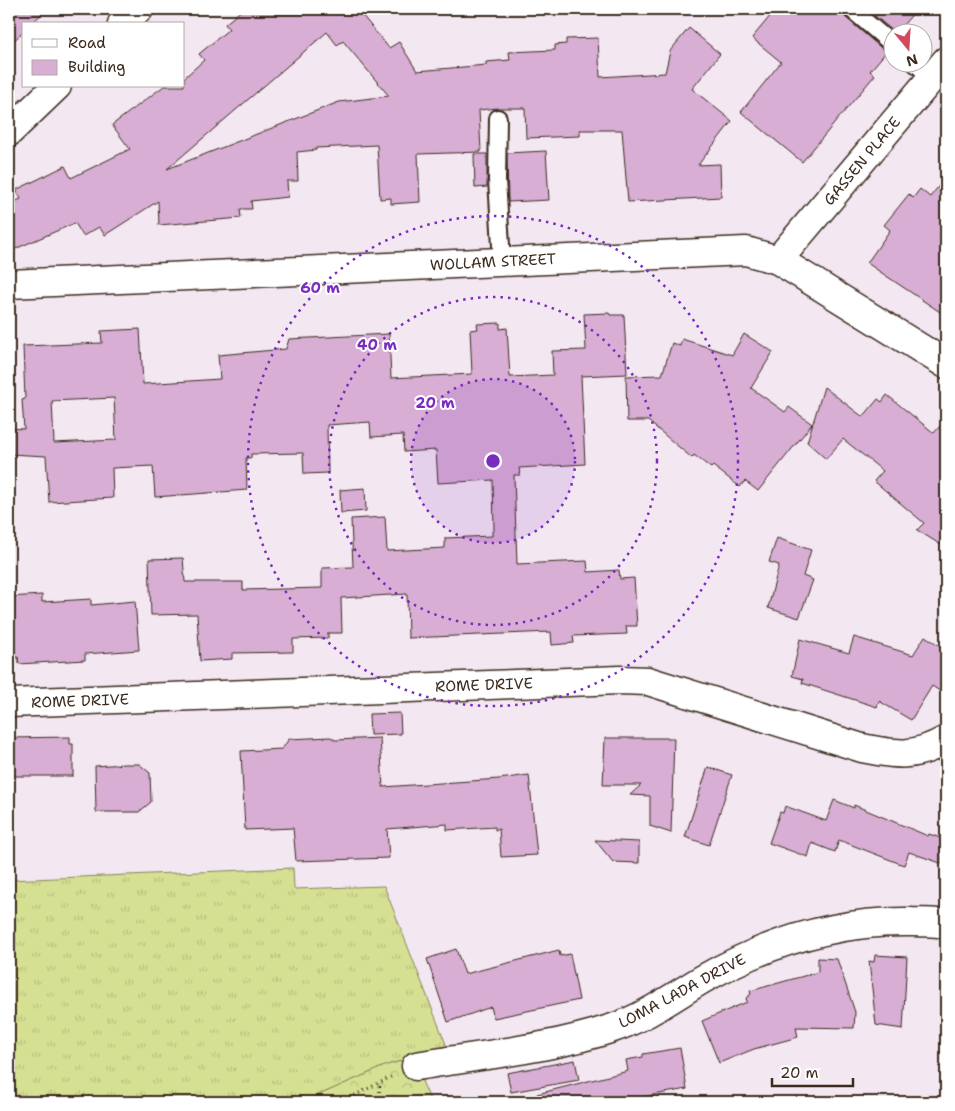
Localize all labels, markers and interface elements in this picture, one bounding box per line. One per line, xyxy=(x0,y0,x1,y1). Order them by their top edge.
legend xyxy=(22,22,185,88)
north arrow xyxy=(882,22,932,72)
text: Road xyxy=(68,33,106,53)
text: N xyxy=(904,50,920,71)
text: Building xyxy=(68,57,125,77)
street label: GASSEN PLACE xyxy=(819,113,905,209)
street label: WOLLAM STREET xyxy=(430,249,556,275)
text: 60 m xyxy=(300,278,340,298)
text: 40 m xyxy=(357,335,397,355)
text: 20 m xyxy=(415,393,455,413)
centre of rings xyxy=(484,452,502,470)
street label: ROME DRIVE xyxy=(435,673,533,697)
street label: ROME DRIVE xyxy=(31,689,129,713)
street label: LOMA LADA DRIVE xyxy=(615,949,749,1033)
scale bar xyxy=(772,1056,854,1088)
text: 20 m xyxy=(780,1063,819,1083)

